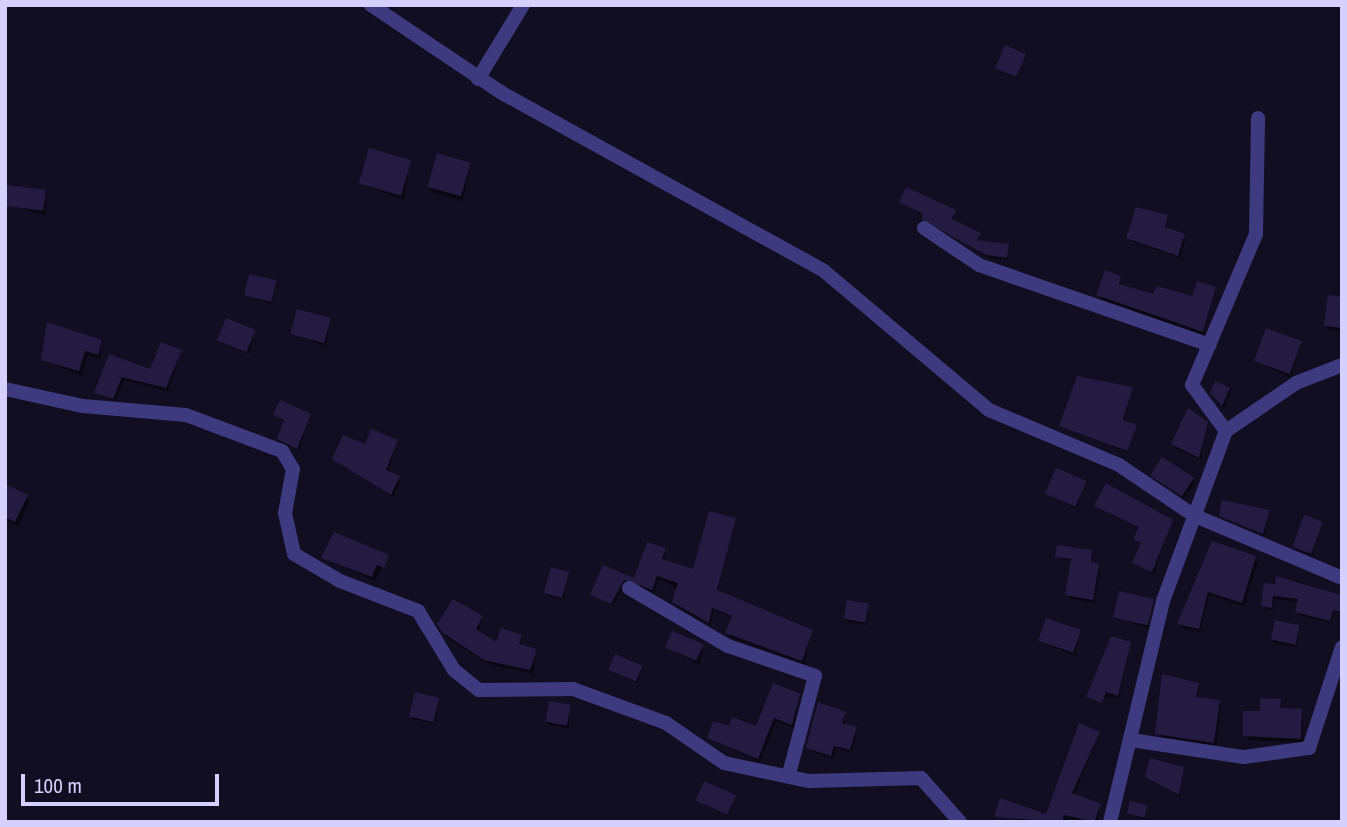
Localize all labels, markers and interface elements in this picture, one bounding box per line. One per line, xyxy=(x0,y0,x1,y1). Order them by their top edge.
scale bar xyxy=(24,760,222,804)
text: 100 m xyxy=(34,771,82,800)

